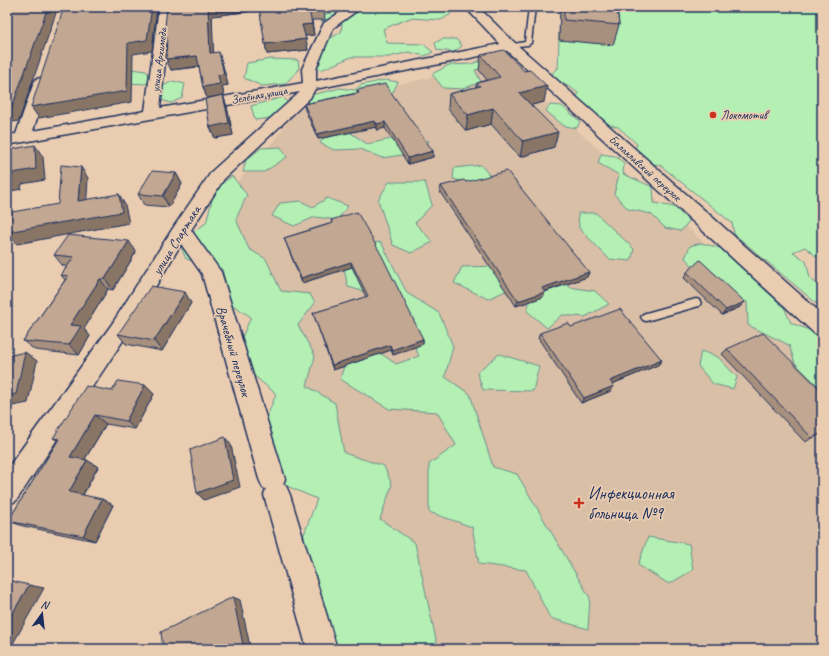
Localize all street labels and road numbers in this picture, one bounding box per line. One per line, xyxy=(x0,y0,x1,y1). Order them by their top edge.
street label: улица Архимеда xyxy=(147,26,171,94)
street label: Зелёная улица xyxy=(230,82,290,108)
street label: Балаклавский переулок xyxy=(606,131,686,206)
street label: улица Спартака xyxy=(148,201,205,279)
street label: Врачебный переулок xyxy=(212,304,255,400)

